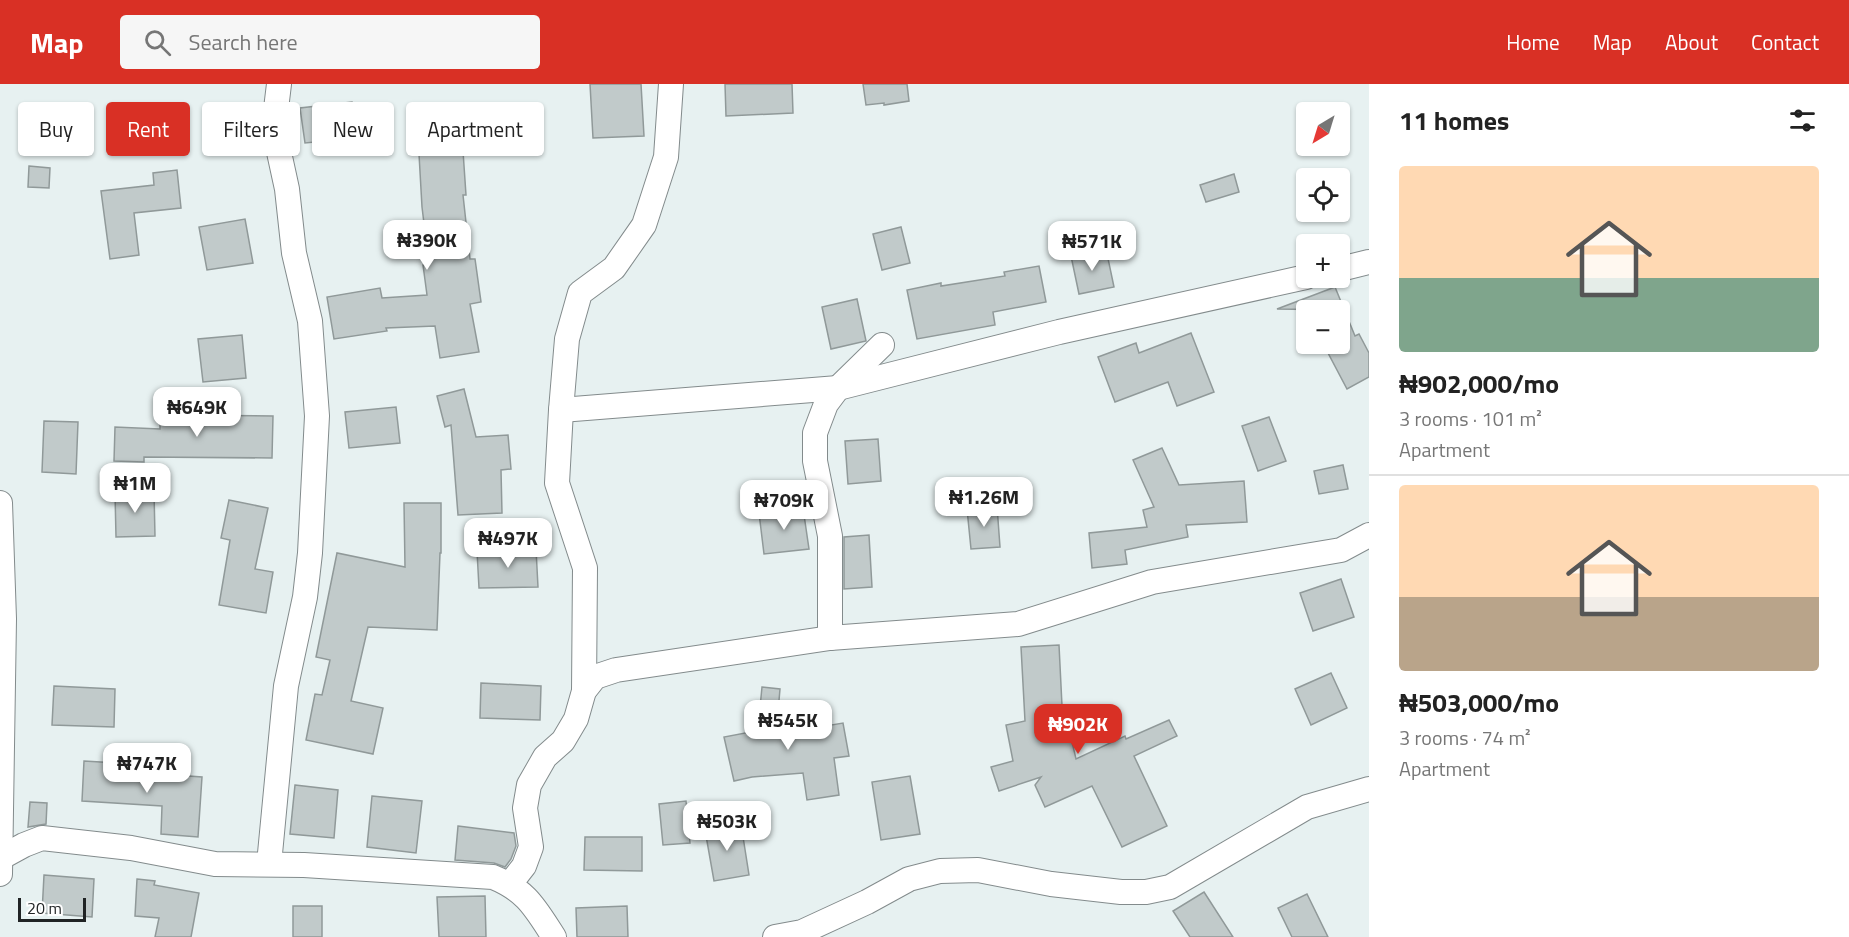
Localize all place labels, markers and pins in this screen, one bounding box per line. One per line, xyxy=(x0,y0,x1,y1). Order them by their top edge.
pin: ₦390K xyxy=(385,220,469,271)
pin: ₦571K xyxy=(1050,221,1134,272)
pin: ₦649K xyxy=(155,387,239,438)
pin: ₦1M xyxy=(106,463,164,514)
pin: ₦1.26M xyxy=(935,477,1033,528)
pin: ₦709K xyxy=(742,480,826,531)
pin: ₦497K xyxy=(466,518,550,569)
pin: ₦545K xyxy=(746,700,830,751)
pin: ₦902K xyxy=(1036,704,1120,755)
pin: ₦747K xyxy=(105,743,189,794)
pin: ₦503K xyxy=(685,801,769,852)

